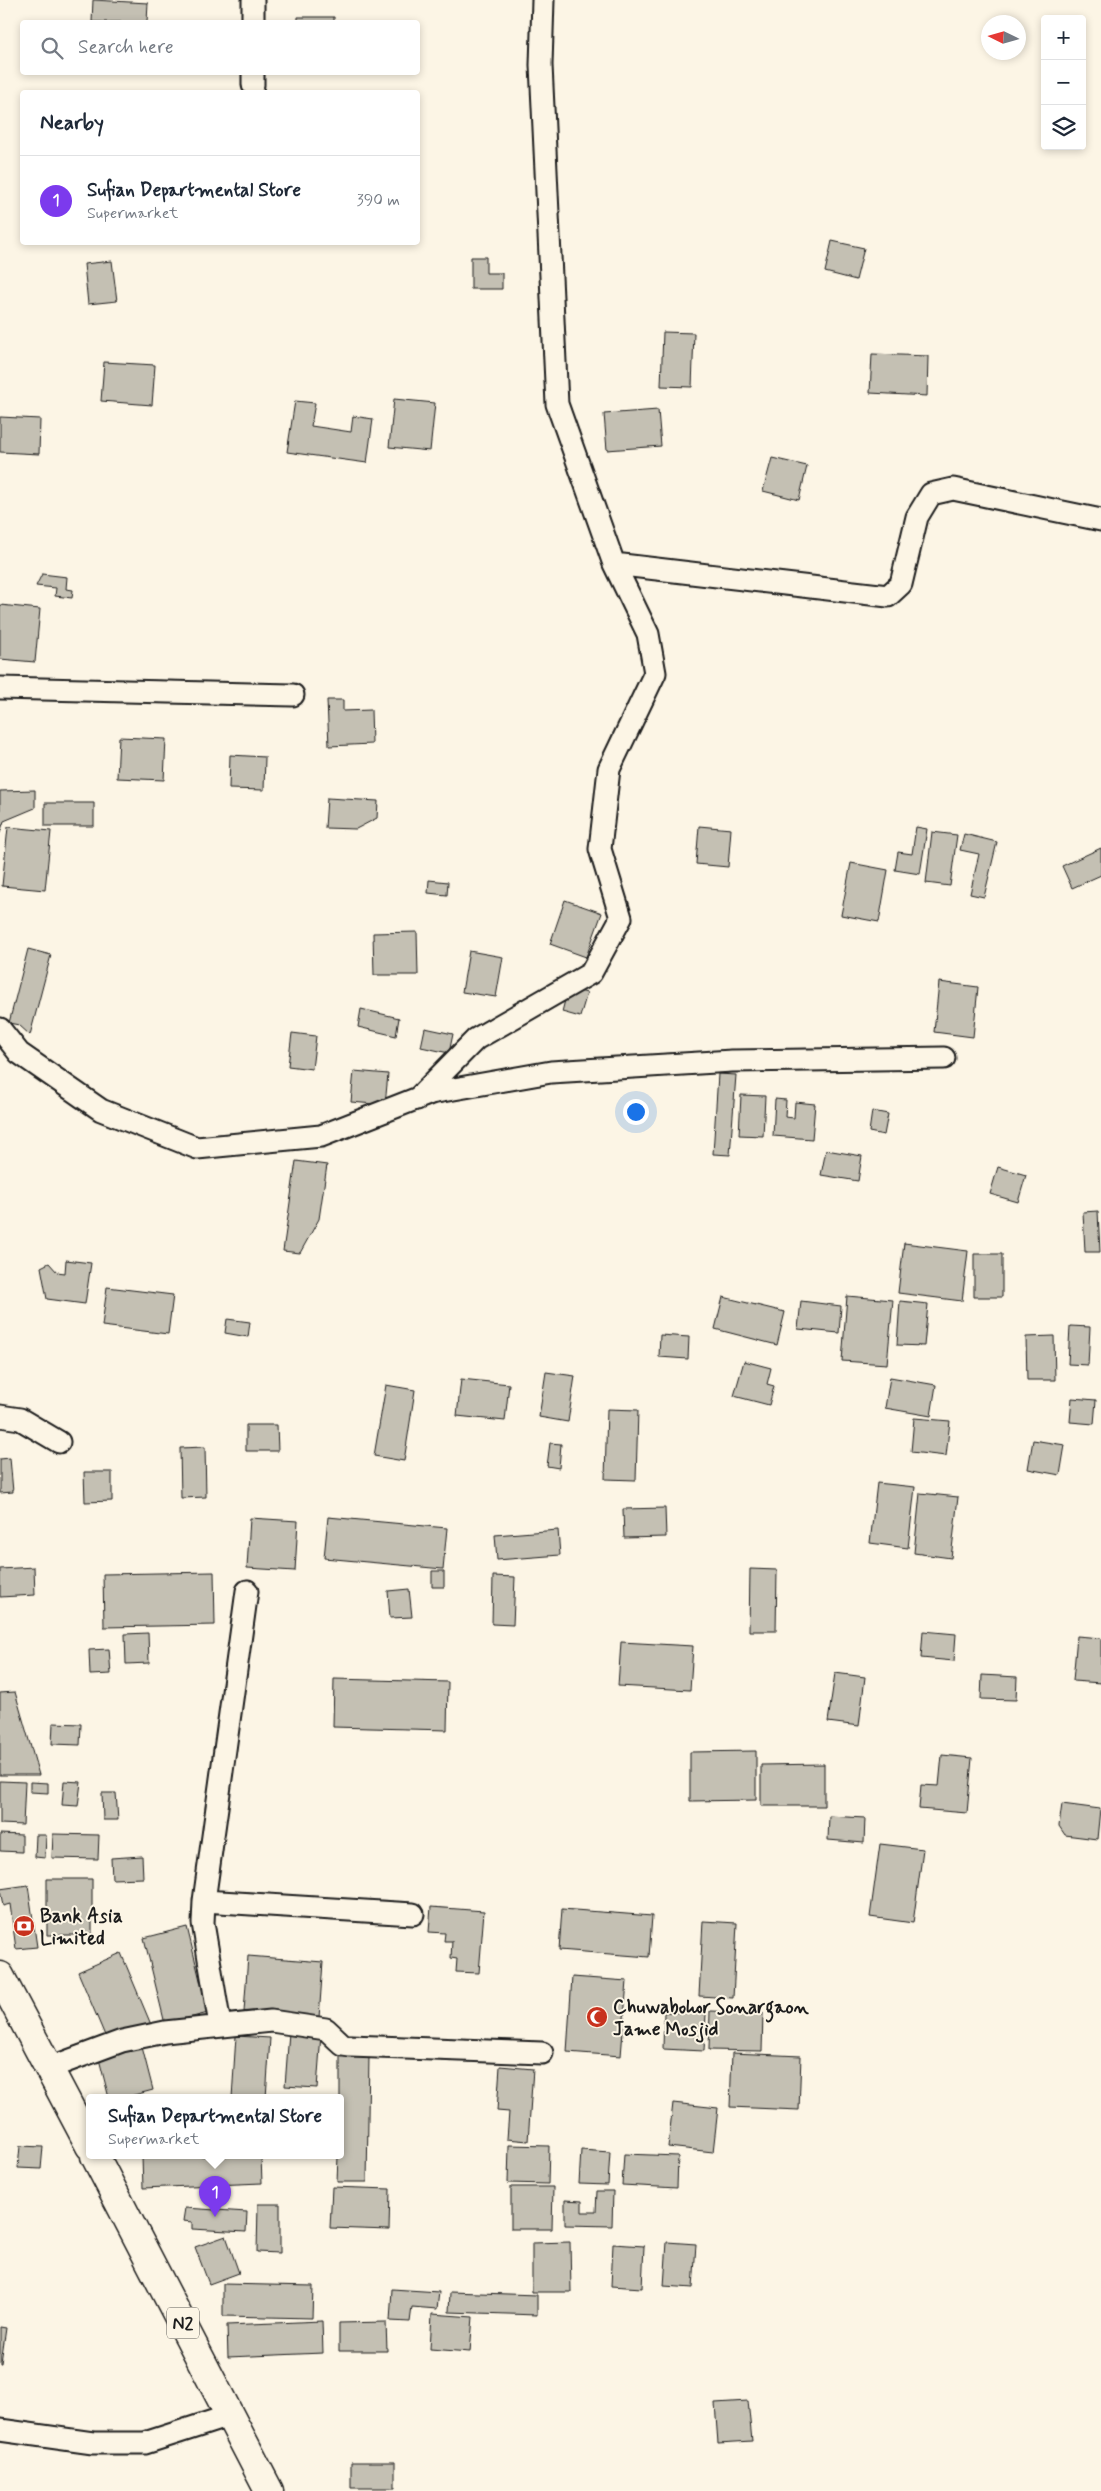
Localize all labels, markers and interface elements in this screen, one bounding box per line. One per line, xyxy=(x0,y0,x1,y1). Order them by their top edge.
north arrow xyxy=(981,15,1026,60)
map controls xyxy=(1041,15,1086,150)
button: + xyxy=(1041,15,1086,60)
search box xyxy=(20,20,420,75)
icon: search xyxy=(38,34,66,62)
text: Search here xyxy=(78,35,174,60)
button: − xyxy=(1041,60,1086,105)
button: layers xyxy=(1041,105,1086,150)
text: Nearby xyxy=(40,109,104,137)
text: Sufian Departmental Store xyxy=(87,178,301,203)
text: 1 xyxy=(52,190,60,211)
text: 390 m xyxy=(357,190,400,211)
text: Supermarket xyxy=(87,203,178,224)
your location xyxy=(623,1099,649,1125)
place label: Bank Asia Limited xyxy=(40,1904,123,1951)
bank icon: Bank Asia Limited xyxy=(12,1914,36,1938)
place label: Chuwabohor Sonargaon Jame Mosjid xyxy=(613,1995,809,2043)
mosque icon: Chuwabohor Sonargaon Jame Mosjid xyxy=(585,2005,609,2029)
popup xyxy=(86,2094,344,2159)
text: Sufian Departmental Store xyxy=(108,2104,322,2129)
text: Supermarket xyxy=(108,2129,199,2150)
pin: 1 xyxy=(199,2176,231,2217)
road number: N2 xyxy=(167,2308,199,2338)

